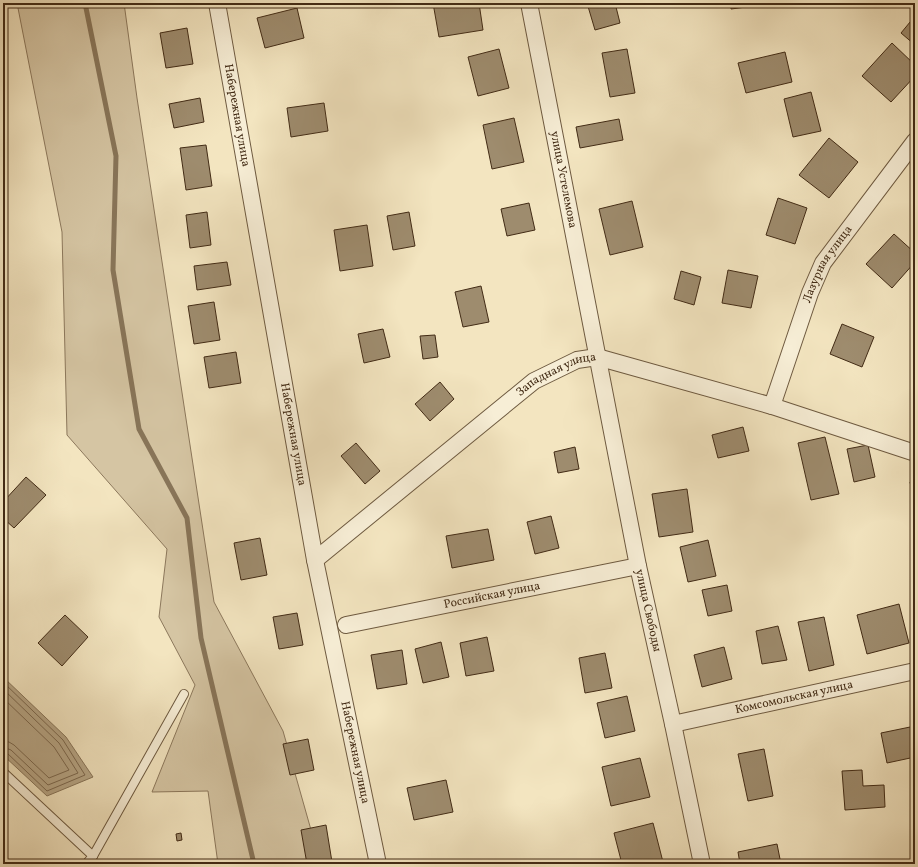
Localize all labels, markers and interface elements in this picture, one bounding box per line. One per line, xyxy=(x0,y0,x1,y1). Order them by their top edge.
street label: Набережная улица xyxy=(220,63,254,168)
street label: улица Устелемова xyxy=(546,130,580,230)
street label: Лазурная улица xyxy=(799,222,856,305)
street label: Западная улица xyxy=(513,349,597,400)
street label: Набережная улица xyxy=(276,382,310,487)
street label: улица Свободы xyxy=(631,568,665,654)
street label: Российская улица xyxy=(442,578,542,613)
street label: Комсомольская улица xyxy=(734,677,855,718)
street label: Набережная улица xyxy=(336,700,373,805)

